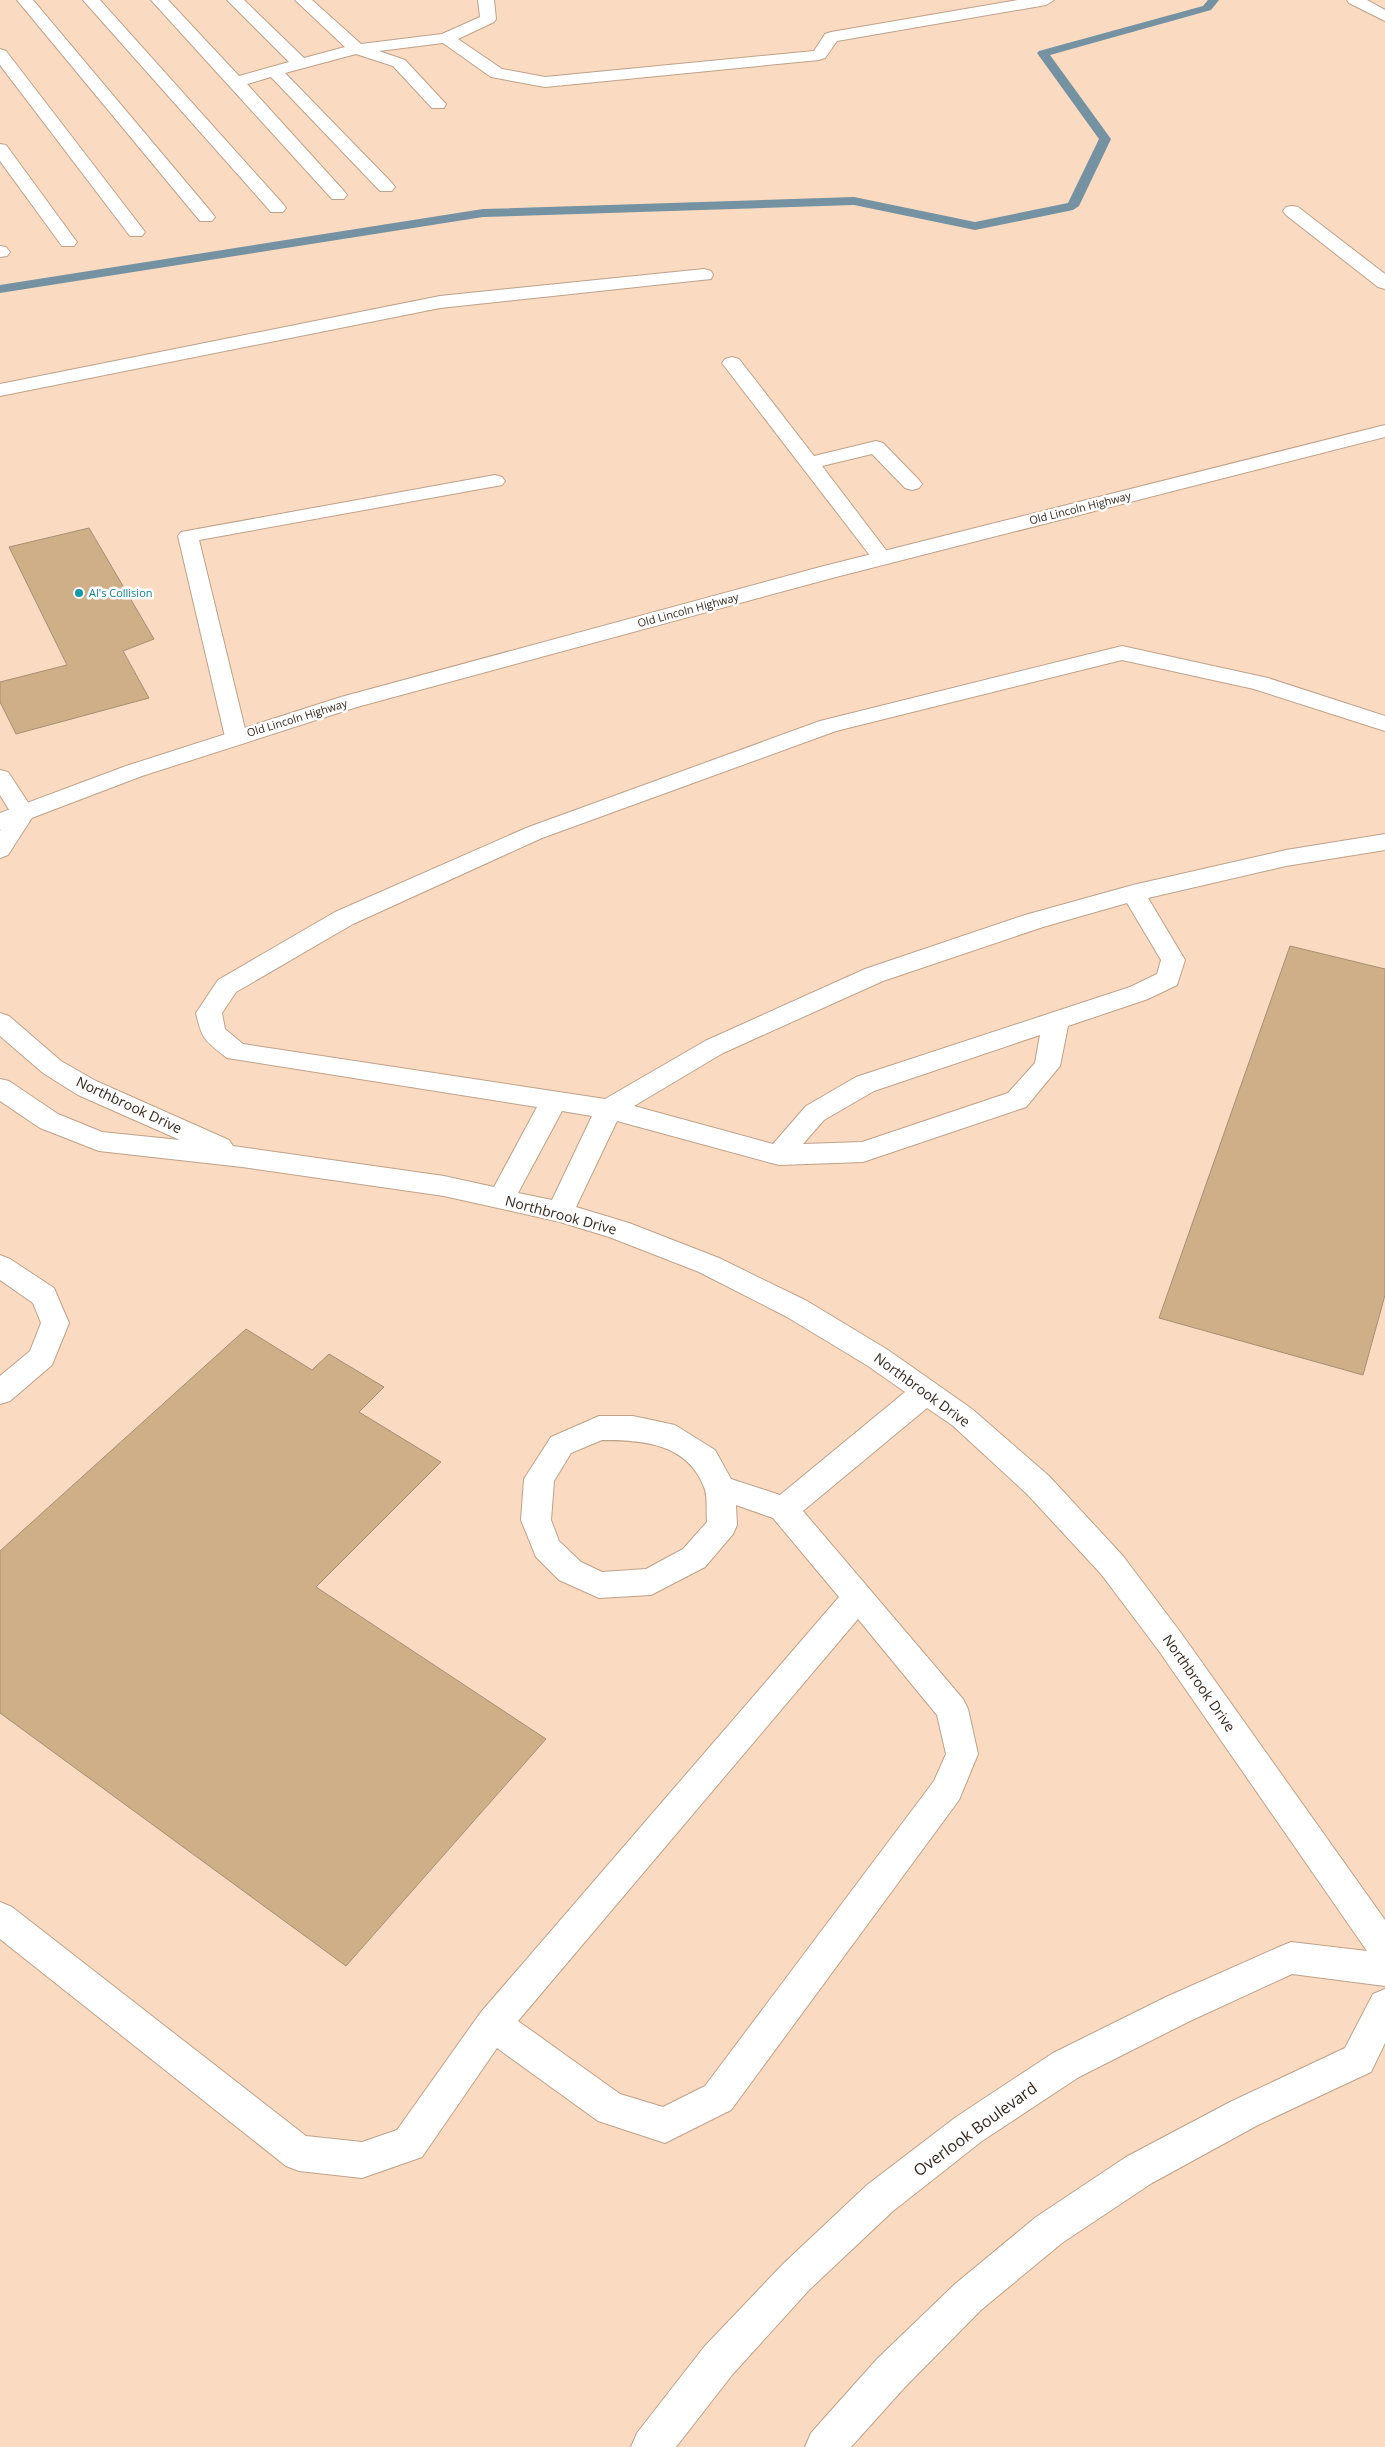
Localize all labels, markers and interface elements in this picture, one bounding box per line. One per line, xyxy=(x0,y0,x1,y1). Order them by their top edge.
street label: Old Lincoln Highway xyxy=(1028,488,1133,527)
place label: Al's Collision xyxy=(89,585,153,600)
marker: Al's Collision xyxy=(73,587,85,599)
street label: Old Lincoln Highway xyxy=(636,589,741,630)
street label: Old Lincoln Highway xyxy=(245,695,349,740)
street label: Northbrook Drive xyxy=(73,1072,185,1137)
street label: Northbrook Drive xyxy=(503,1191,619,1239)
street label: Northbrook Drive xyxy=(870,1348,974,1431)
street label: Northbrook Drive xyxy=(1159,1630,1240,1735)
street label: Overlook Boulevard xyxy=(909,2077,1041,2181)

